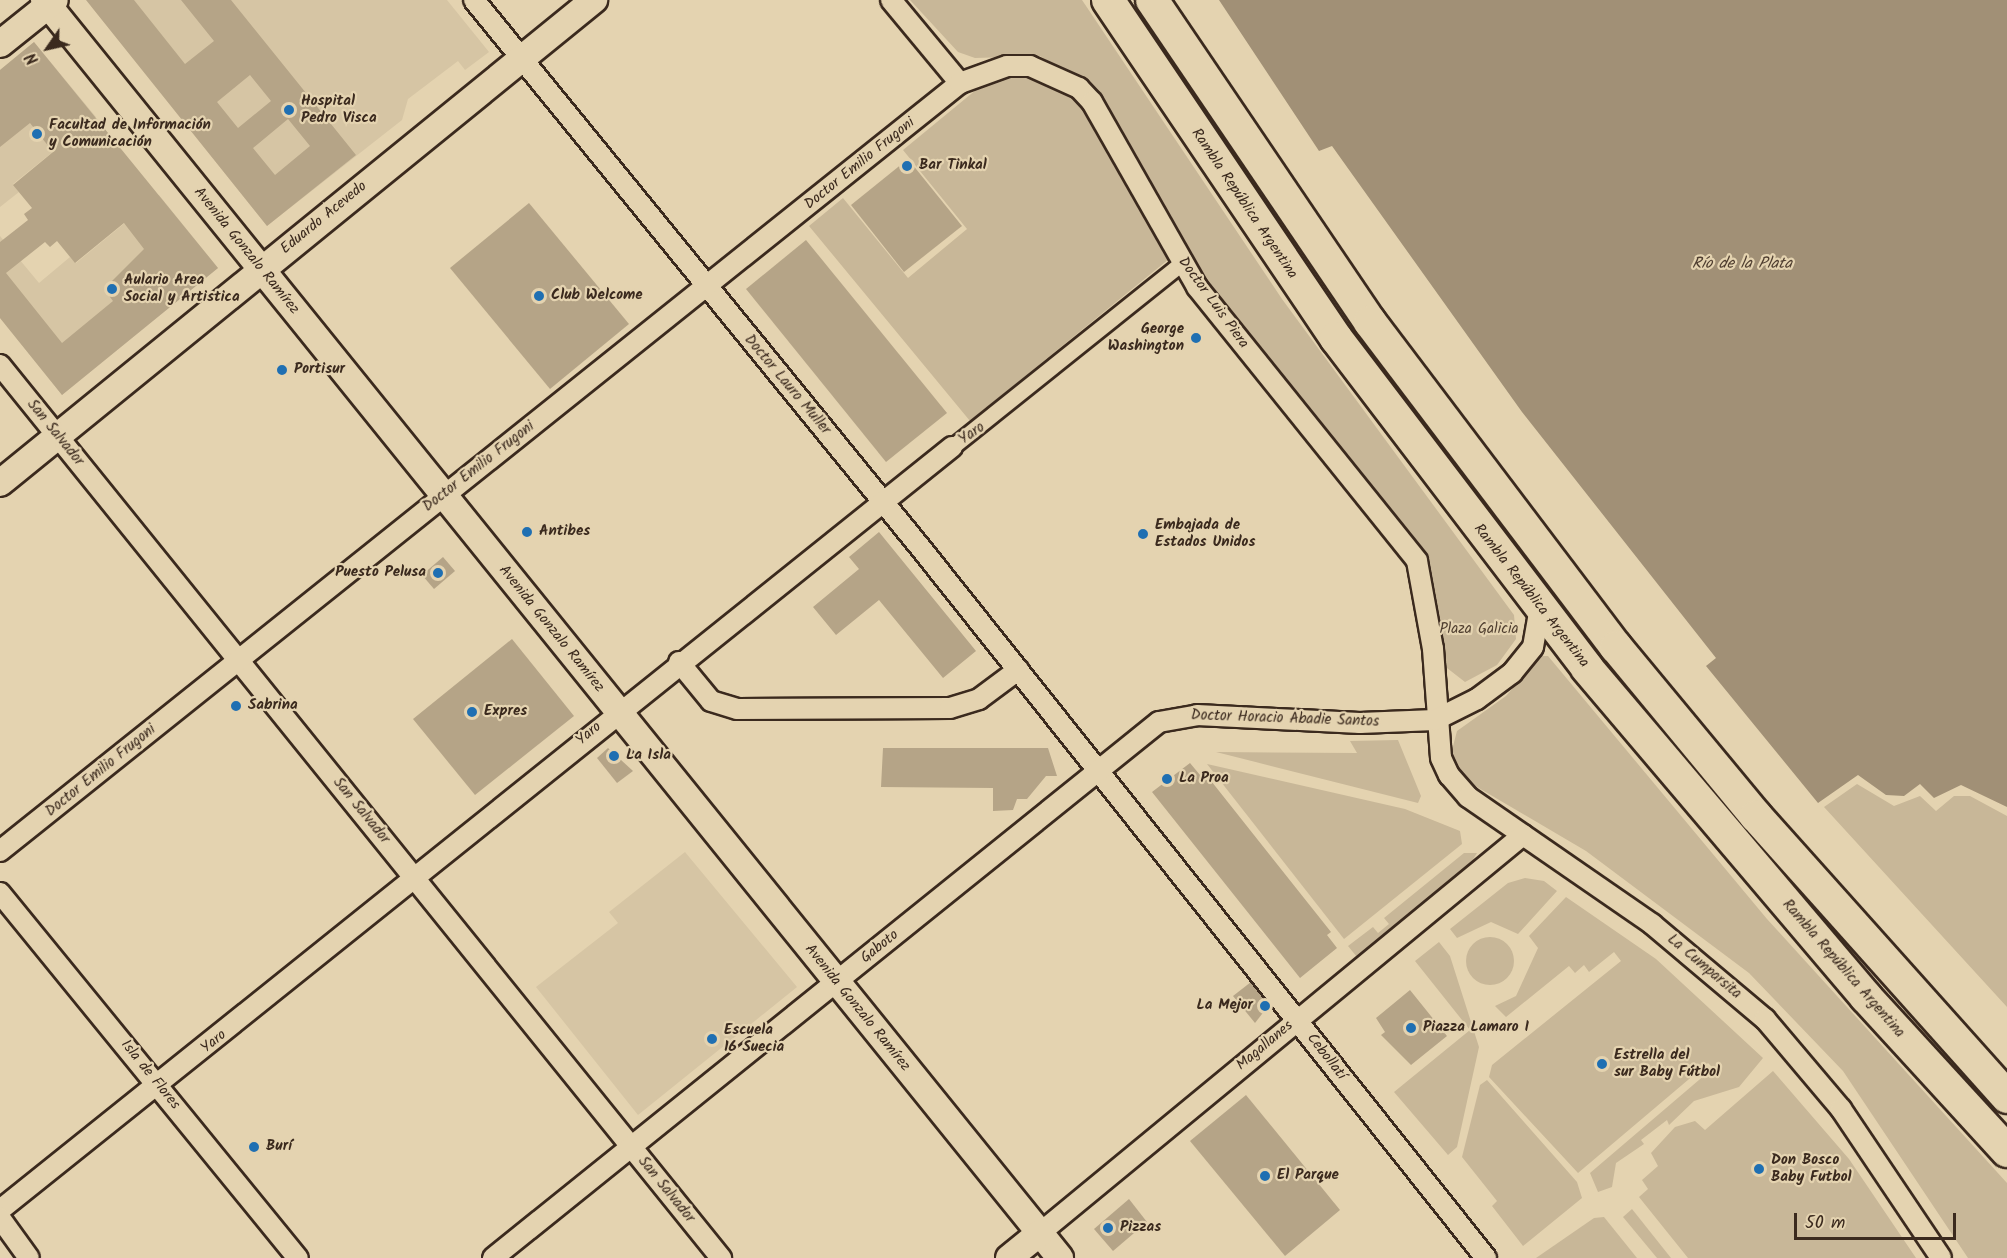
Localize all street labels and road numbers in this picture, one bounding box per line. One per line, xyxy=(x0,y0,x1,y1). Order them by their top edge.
street label: Doctor Emilio Frugoni xyxy=(801,114,919,214)
street label: Rambla República Argentina xyxy=(1187,125,1301,283)
street label: Eduardo Acevedo xyxy=(277,178,371,258)
street label: Avenida Gonzalo Ramírez xyxy=(189,184,303,318)
street label: Doctor Luis Piera xyxy=(1174,254,1252,352)
street label: Doctor Lauro Muller xyxy=(740,331,834,439)
street label: San Salvador xyxy=(23,396,87,470)
street label: Doctor Emilio Frugoni xyxy=(420,418,538,516)
street label: Yaro xyxy=(956,419,988,449)
street label: Rambla República Argentina xyxy=(1469,521,1593,671)
street label: Avenida Gonzalo Ramírez xyxy=(494,562,608,696)
street label: Doctor Horacio Abadie Santos xyxy=(1191,707,1379,731)
street label: Yaro xyxy=(573,718,605,750)
street label: Doctor Emilio Frugoni xyxy=(42,721,160,821)
street label: San Salvador xyxy=(329,774,393,848)
street label: Rambla República Argentina xyxy=(1778,896,1908,1042)
street label: Gaboto xyxy=(857,926,903,968)
street label: La Cumparsita xyxy=(1663,931,1745,1003)
street label: Avenida Gonzalo Ramírez xyxy=(800,941,914,1075)
street label: Magallanes xyxy=(1233,1017,1297,1075)
street label: Yaro xyxy=(198,1026,230,1058)
street label: Cebollatí xyxy=(1302,1030,1350,1084)
street label: Isla de Flores xyxy=(116,1037,184,1113)
street label: San Salvador xyxy=(634,1153,698,1227)

